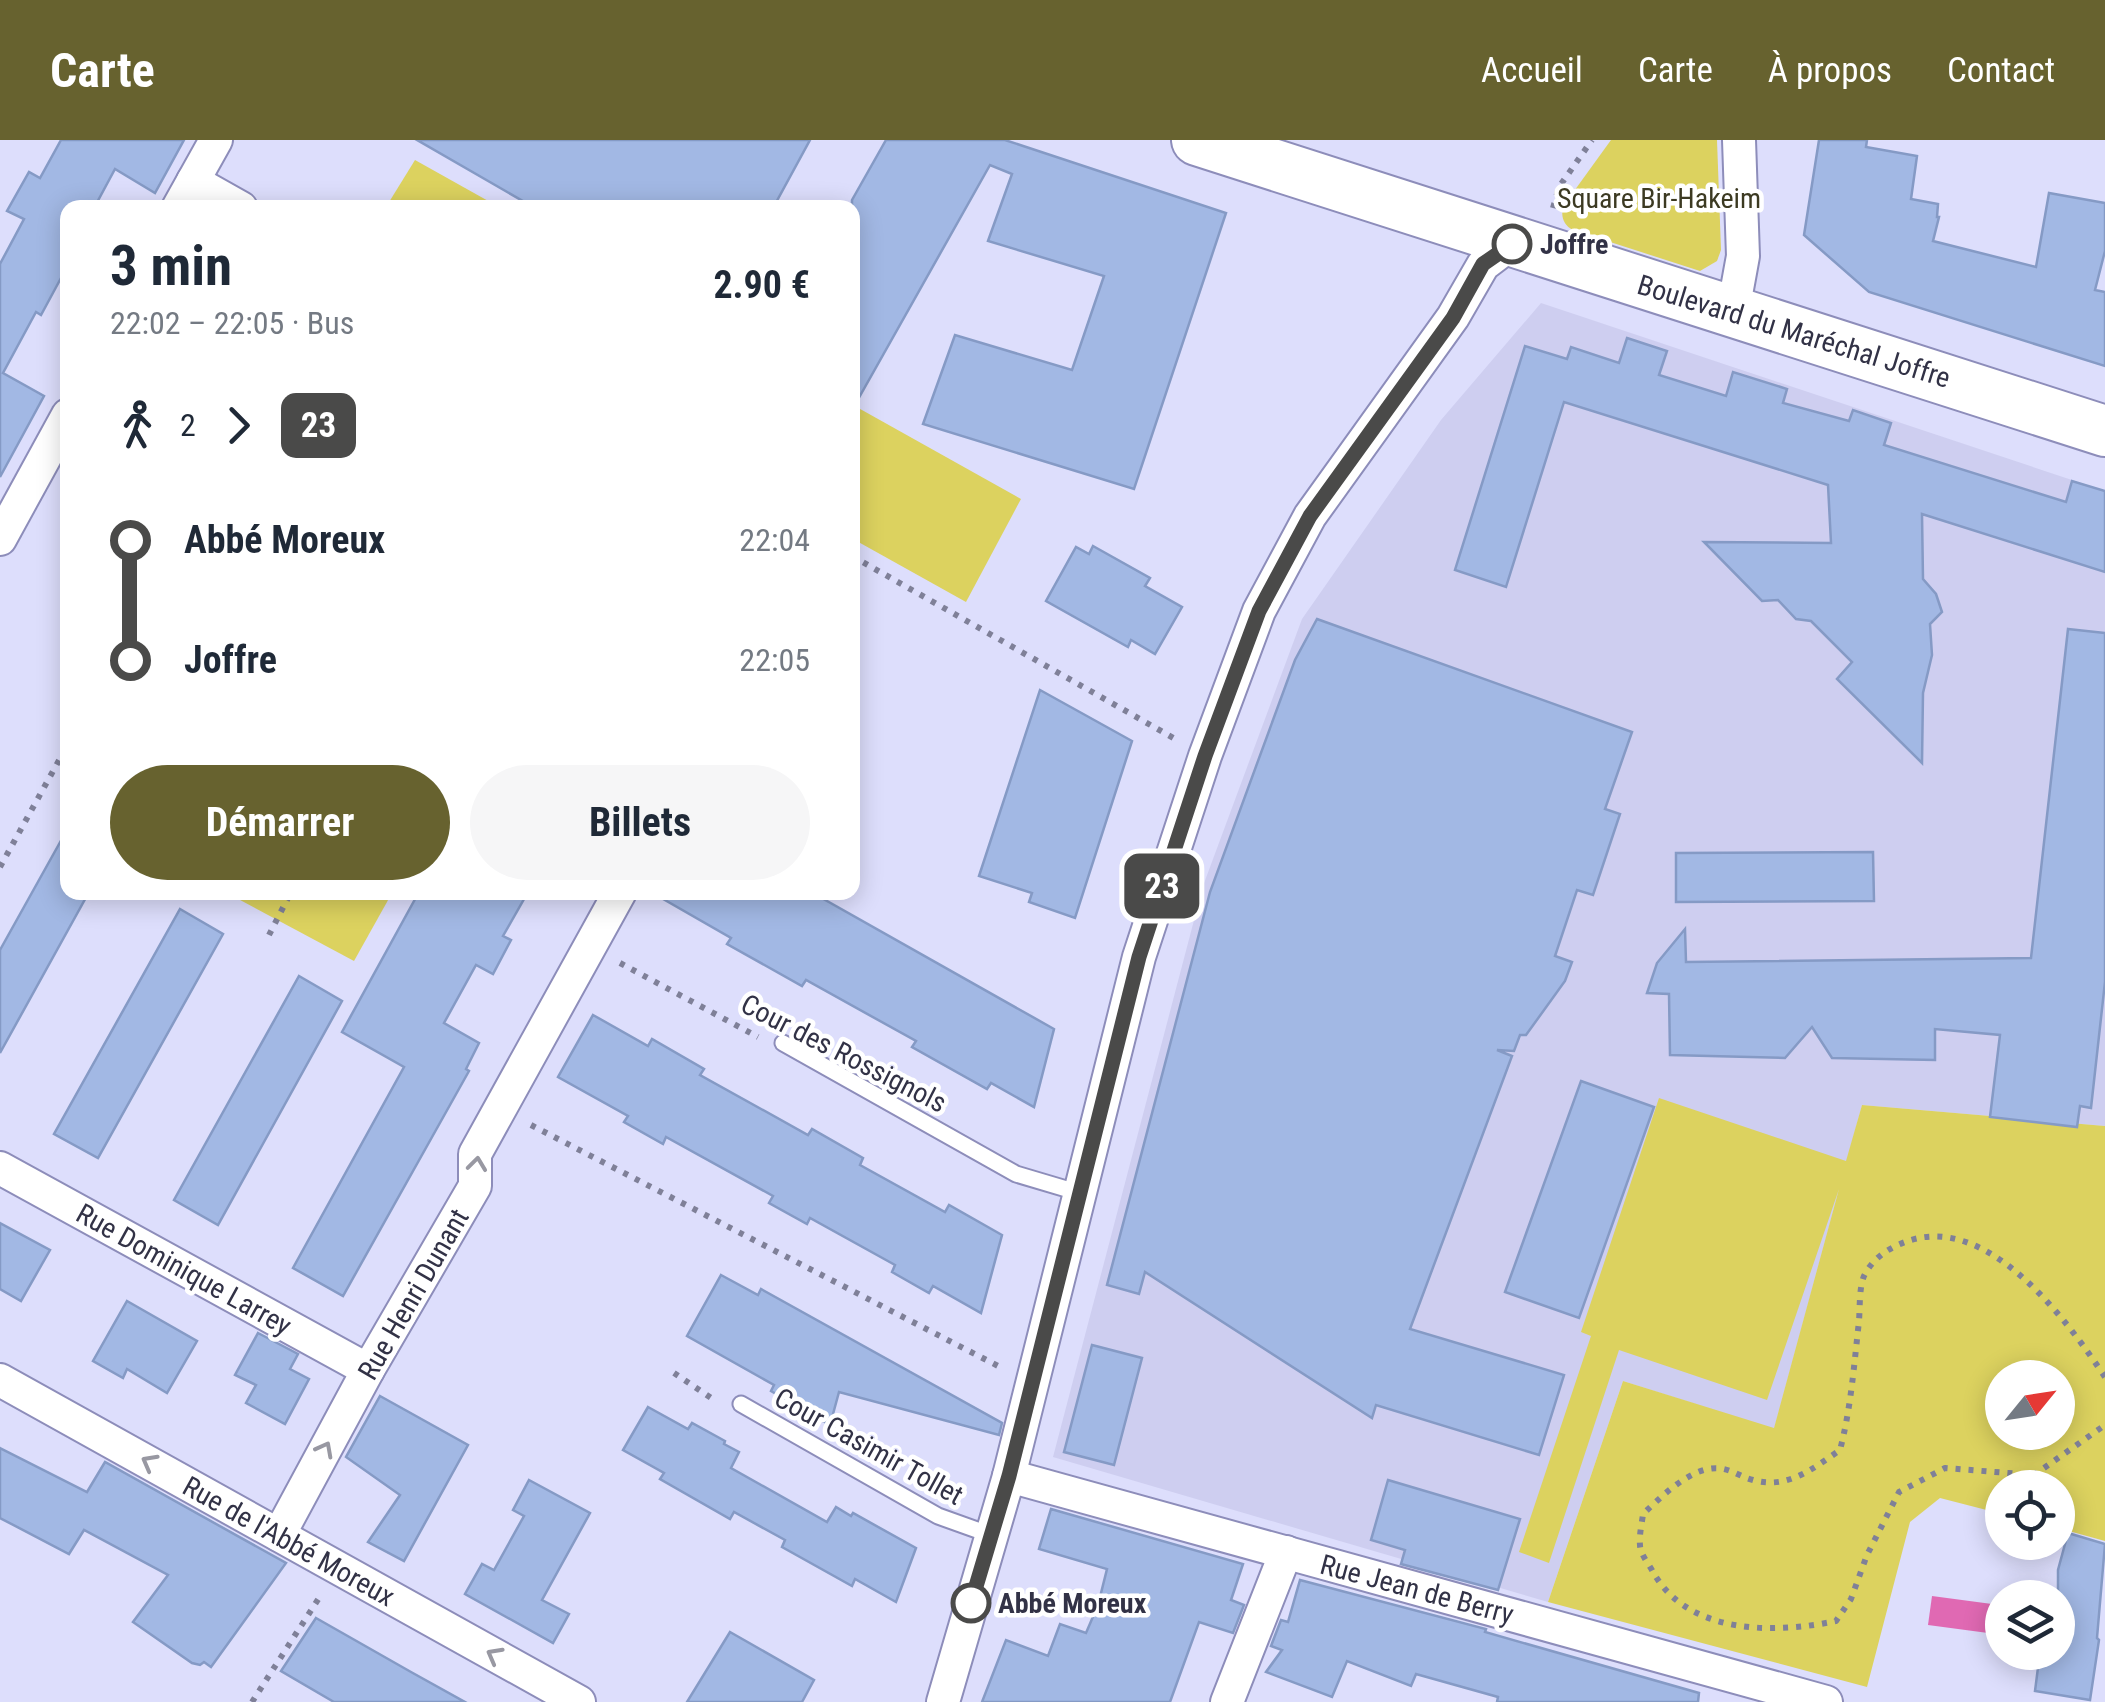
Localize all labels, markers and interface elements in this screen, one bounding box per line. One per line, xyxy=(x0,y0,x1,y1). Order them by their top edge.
text: Carte xyxy=(50,42,155,99)
text: Accueil xyxy=(1481,50,1583,91)
text: Carte xyxy=(1638,50,1713,91)
text: À propos xyxy=(1768,50,1892,91)
text: Contact xyxy=(1947,50,2055,91)
park label: Square Bir-Hakeim xyxy=(1557,182,1761,215)
marker: Joffre xyxy=(1493,225,1531,263)
place label: Joffre xyxy=(1540,228,1608,261)
text: 3 min xyxy=(110,234,232,298)
text: 2.90 € xyxy=(713,263,810,307)
street label: Boulevard du Maréchal Joffre xyxy=(1634,268,1954,395)
text: 22:02 – 22:05 · Bus xyxy=(110,304,354,342)
icon: walk xyxy=(110,398,165,453)
icon: forward xyxy=(211,398,266,453)
text: 23 xyxy=(301,405,336,446)
text: 2 xyxy=(180,406,196,444)
text: Abbé Moreux xyxy=(184,518,385,562)
text: 22:04 xyxy=(739,521,810,559)
text: Joffre xyxy=(184,638,277,682)
text: 22:05 xyxy=(739,641,810,679)
button: Démarrer xyxy=(110,765,450,880)
button: Billets xyxy=(470,765,810,880)
line badge: 23 xyxy=(1117,854,1207,918)
text: 23 xyxy=(1144,866,1180,907)
street label: Cour des Rossignols xyxy=(736,987,952,1119)
one-way arrow xyxy=(466,1156,487,1172)
street label: Rue Dominique Larrey xyxy=(70,1197,297,1342)
street label: Rue Henri Dunant xyxy=(351,1203,476,1386)
north arrow xyxy=(1985,1360,2075,1450)
map controls xyxy=(1985,1360,2075,1670)
street label: Cour Casimir Tollet xyxy=(769,1381,969,1512)
one-way arrow xyxy=(313,1441,332,1460)
one-way arrow xyxy=(141,1455,159,1475)
street label: Rue de l'Abbé Moreux xyxy=(177,1470,400,1613)
button: locate xyxy=(1985,1470,2075,1560)
street label: Rue Jean de Berry xyxy=(1317,1548,1517,1631)
button: layers xyxy=(1985,1580,2075,1670)
marker: Abbé Moreux xyxy=(952,1584,990,1622)
place label: Abbé Moreux xyxy=(998,1587,1147,1620)
one-way arrow xyxy=(486,1647,504,1667)

